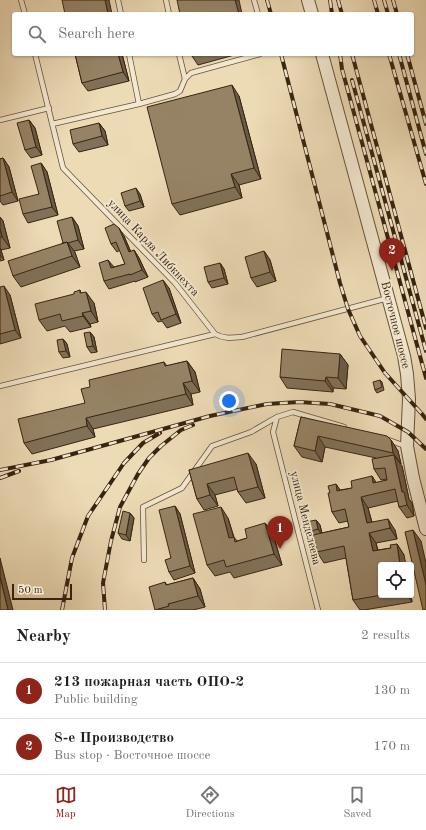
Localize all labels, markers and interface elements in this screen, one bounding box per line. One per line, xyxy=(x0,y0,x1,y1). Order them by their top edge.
search box xyxy=(12,12,414,56)
icon: search xyxy=(26,23,48,45)
text: Search here xyxy=(58,27,135,42)
street label: улица Карла Либкнехта xyxy=(105,197,201,299)
pin: 2 xyxy=(379,238,405,271)
street label: Восточное шоссе xyxy=(378,280,412,370)
your location xyxy=(219,391,239,411)
street label: улица Менделеева xyxy=(288,470,322,566)
pin: 1 xyxy=(267,516,293,549)
map controls xyxy=(378,562,414,598)
button: locate xyxy=(378,562,414,598)
scale bar xyxy=(12,582,72,601)
text: 50 m xyxy=(18,585,43,596)
text: Nearby xyxy=(16,628,71,645)
text: 2 results xyxy=(361,629,410,642)
text: 213 пожарная часть ОПО-2 xyxy=(54,675,244,690)
text: 1 xyxy=(25,684,33,697)
text: 130 m xyxy=(373,684,410,697)
text: Public building xyxy=(54,693,138,706)
text: 8-е Производство xyxy=(54,731,174,746)
text: 2 xyxy=(25,740,33,753)
text: 170 m xyxy=(373,740,410,753)
text: Bus stop · Восточное шоссе xyxy=(54,749,211,762)
tab: Map xyxy=(55,784,77,822)
tab: Directions xyxy=(186,784,234,822)
tab: Saved xyxy=(343,784,371,822)

